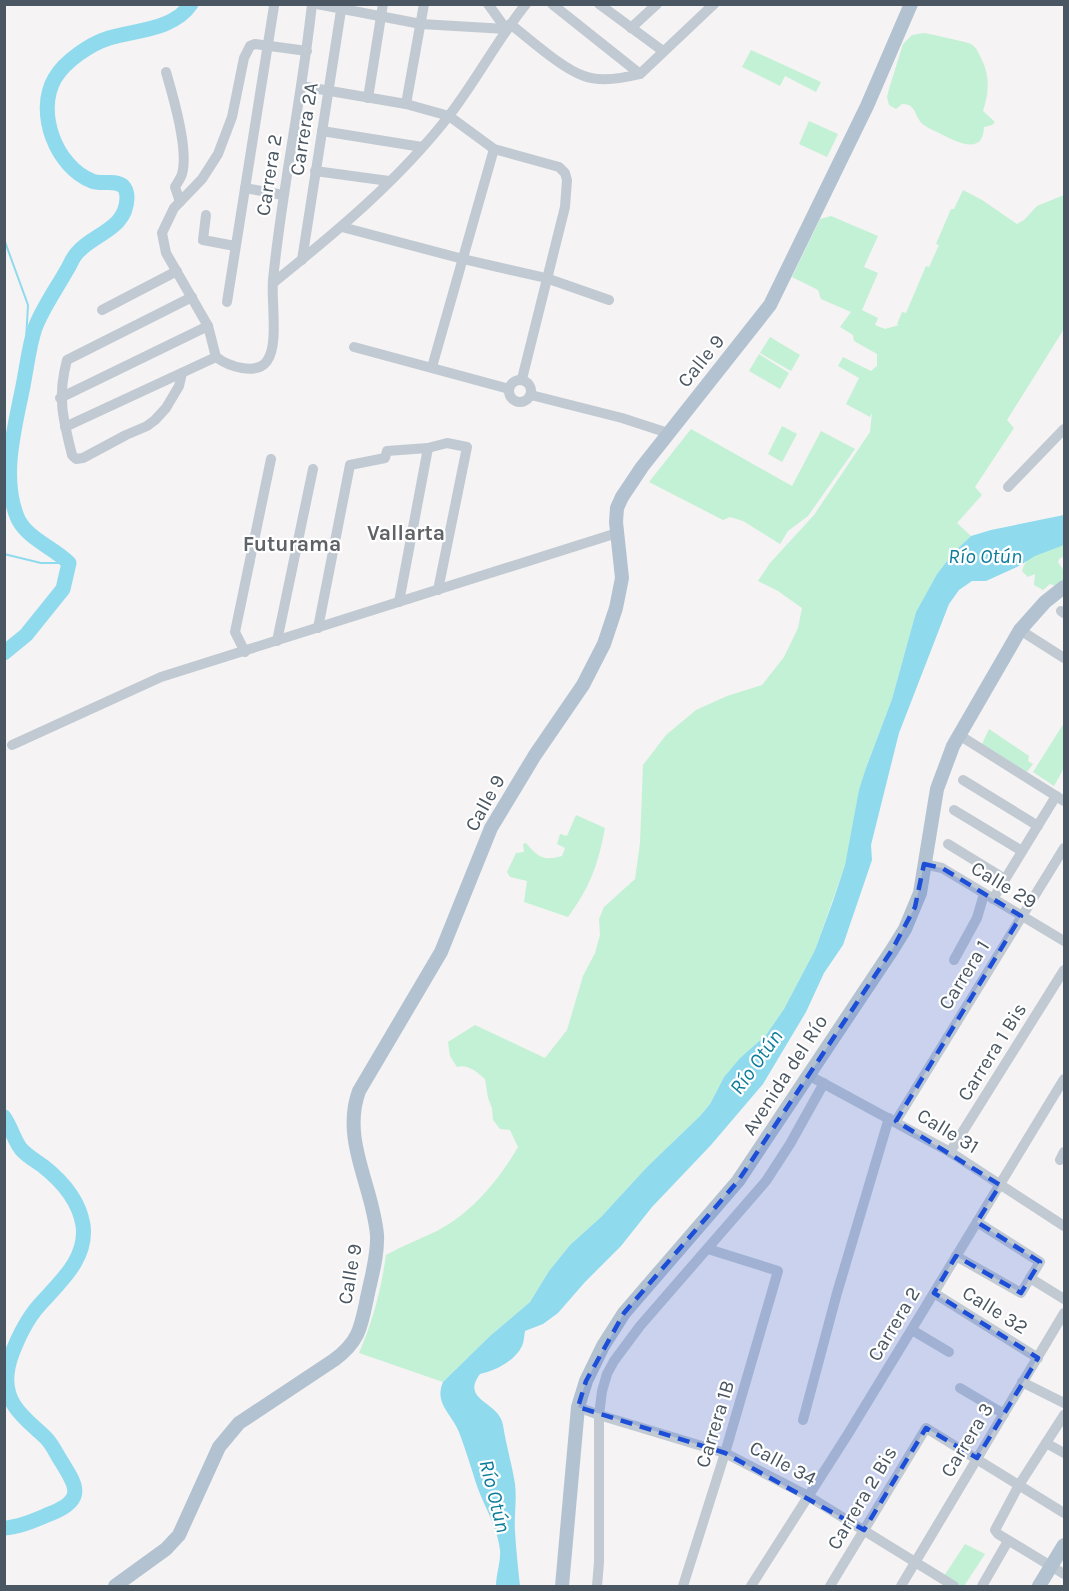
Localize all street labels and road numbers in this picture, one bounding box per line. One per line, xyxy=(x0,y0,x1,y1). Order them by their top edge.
street label: Carrera 2A xyxy=(285,81,323,177)
street label: Carrera 2 xyxy=(251,132,287,218)
street label: Calle 9 xyxy=(673,330,729,392)
street label: Calle 9 xyxy=(460,771,510,835)
street label: Calle 29 xyxy=(967,856,1041,914)
street label: Carrera 1 xyxy=(934,936,994,1014)
street label: Carrera 1 Bis xyxy=(953,999,1031,1105)
street label: Avenida del Río xyxy=(738,1011,832,1139)
street label: Calle 31 xyxy=(913,1104,983,1158)
street label: Calle 9 xyxy=(333,1242,367,1306)
street label: Calle 32 xyxy=(958,1281,1032,1339)
street label: Carrera 2 xyxy=(863,1283,925,1365)
street label: Carrera 1B xyxy=(691,1378,739,1470)
street label: Carrera 3 xyxy=(936,1399,998,1481)
street label: Calle 34 xyxy=(746,1436,820,1490)
street label: Carrera 2 Bis xyxy=(822,1442,902,1554)

